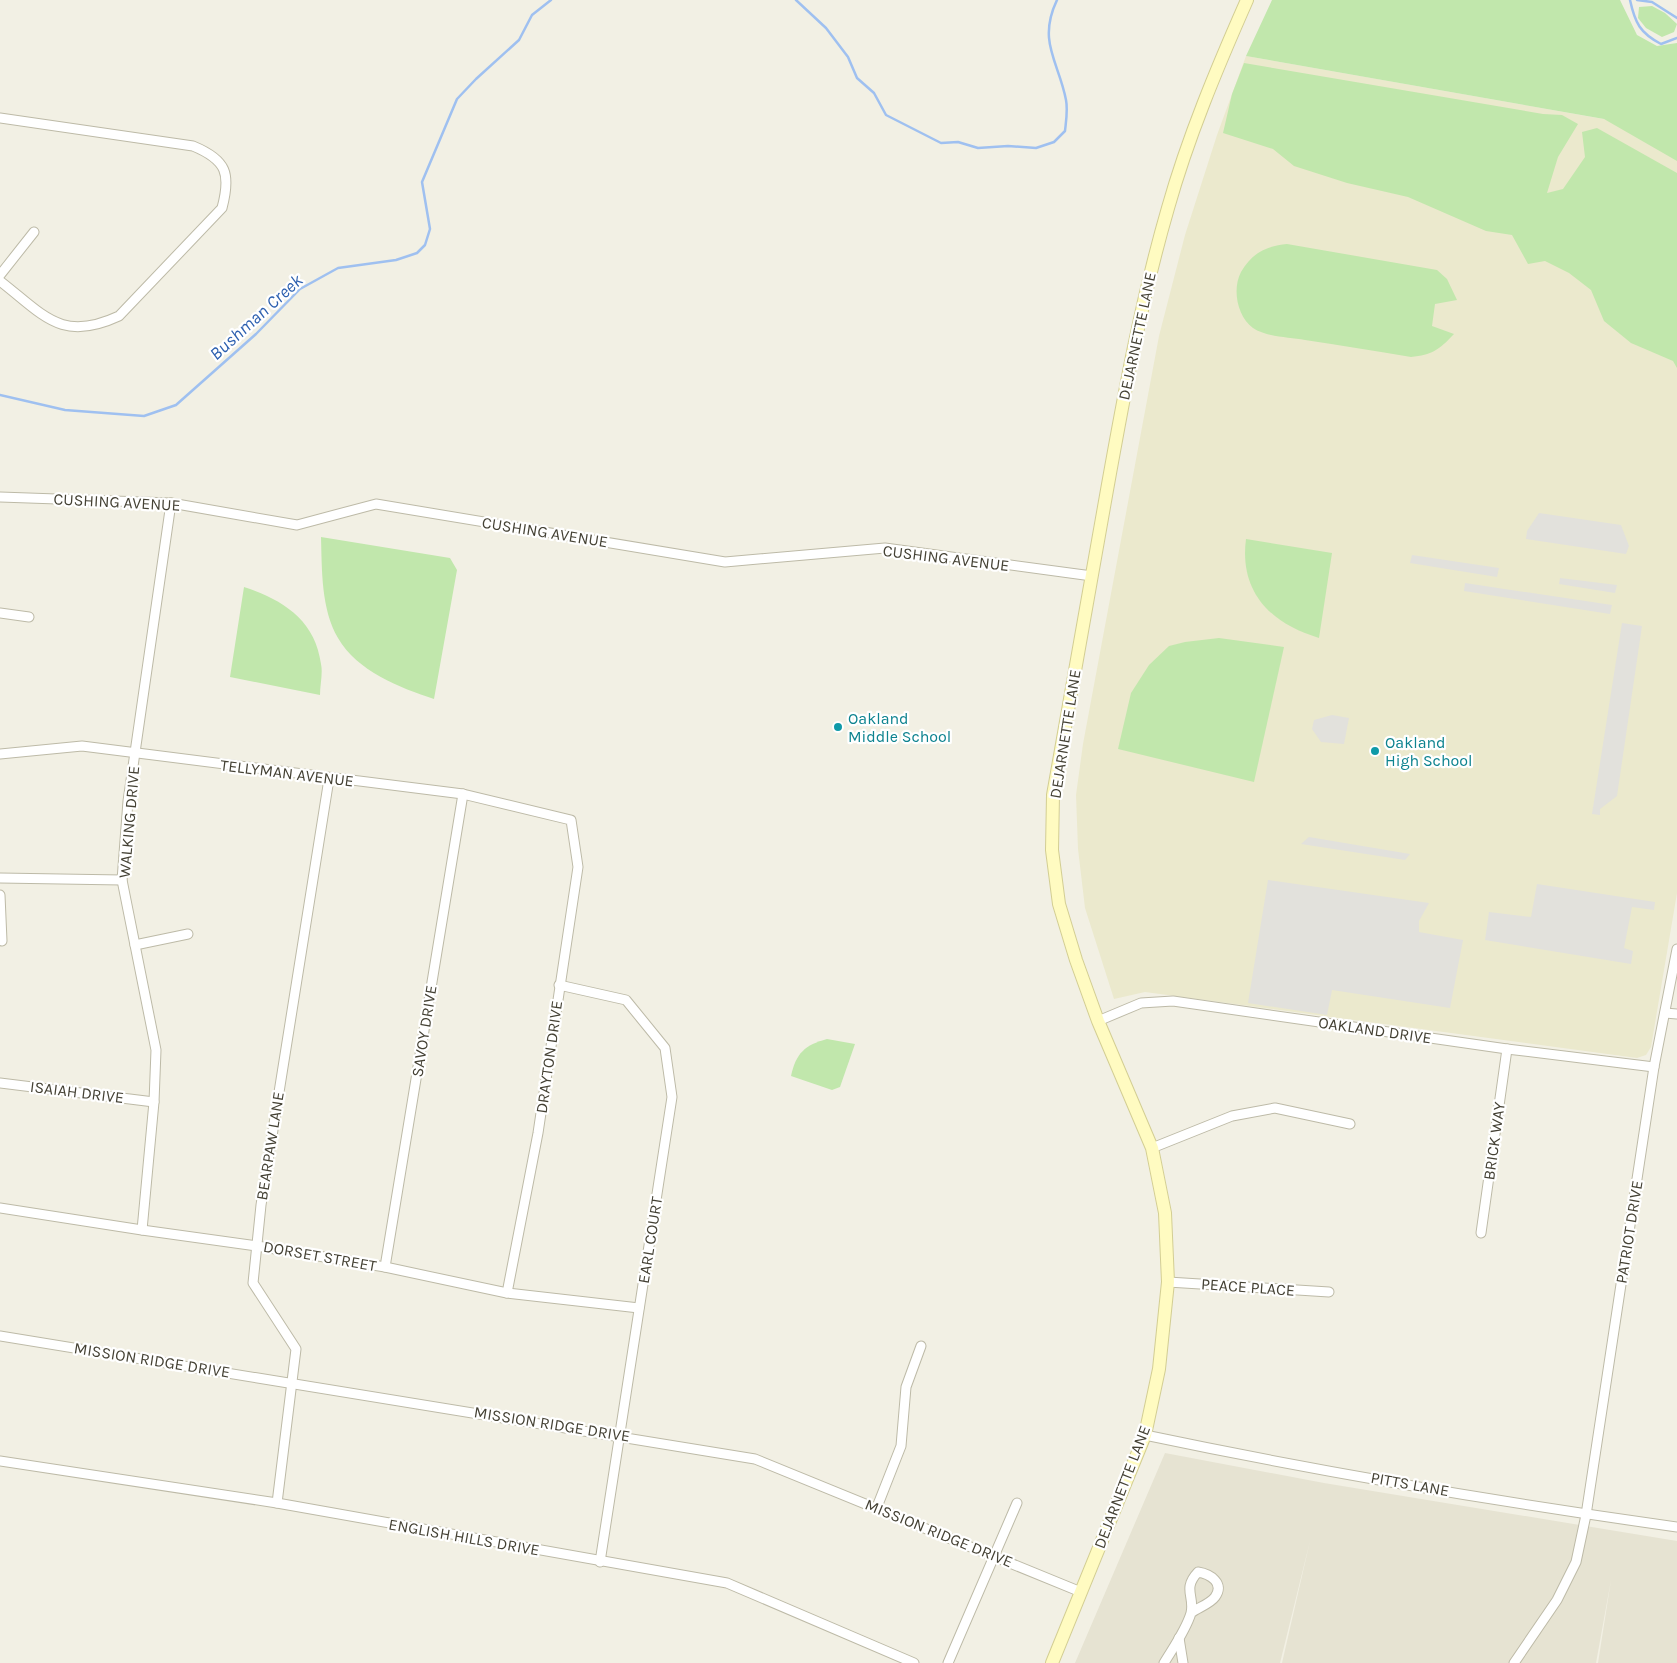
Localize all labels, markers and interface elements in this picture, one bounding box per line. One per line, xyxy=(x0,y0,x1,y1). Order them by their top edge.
water label: Bushman Creek xyxy=(205,269,308,365)
street label: DEJARNETTE LANE xyxy=(1114,270,1160,402)
street label: CUSHING AVENUE xyxy=(53,489,181,515)
street label: CUSHING AVENUE xyxy=(481,513,609,551)
street label: CUSHING AVENUE xyxy=(882,541,1010,575)
street label: DEJARNETTE LANE xyxy=(1045,668,1085,800)
place label: Oakland Middle School xyxy=(848,709,951,746)
marker: Oakland Middle School xyxy=(832,721,844,733)
place label: Oakland High School xyxy=(1385,733,1473,770)
marker: Oakland High School xyxy=(1369,745,1381,757)
street label: TELLYMAN AVENUE xyxy=(219,755,355,791)
street label: WALKING DRIVE xyxy=(115,765,143,879)
street label: SAVOY DRIVE xyxy=(407,984,441,1078)
street label: DRAYTON DRIVE xyxy=(532,999,566,1115)
street label: OAKLAND DRIVE xyxy=(1317,1013,1433,1047)
street label: ISAIAH DRIVE xyxy=(29,1077,125,1107)
street label: BEARPAW LANE xyxy=(252,1090,288,1202)
street label: BRICK WAY xyxy=(1479,1100,1509,1181)
street label: PATRIOT DRIVE xyxy=(1611,1179,1647,1285)
street label: EARL COURT xyxy=(634,1195,666,1285)
street label: DORSET STREET xyxy=(262,1237,378,1275)
street label: PEACE PLACE xyxy=(1200,1274,1296,1300)
street label: MISSION RIDGE DRIVE xyxy=(73,1338,231,1382)
street label: MISSION RIDGE DRIVE xyxy=(473,1402,631,1446)
street label: DEJARNETTE LANE xyxy=(1090,1423,1154,1551)
street label: PITTS LANE xyxy=(1369,1468,1451,1500)
street label: MISSION RIDGE DRIVE xyxy=(862,1495,1016,1571)
street label: ENGLISH HILLS DRIVE xyxy=(387,1514,541,1560)

